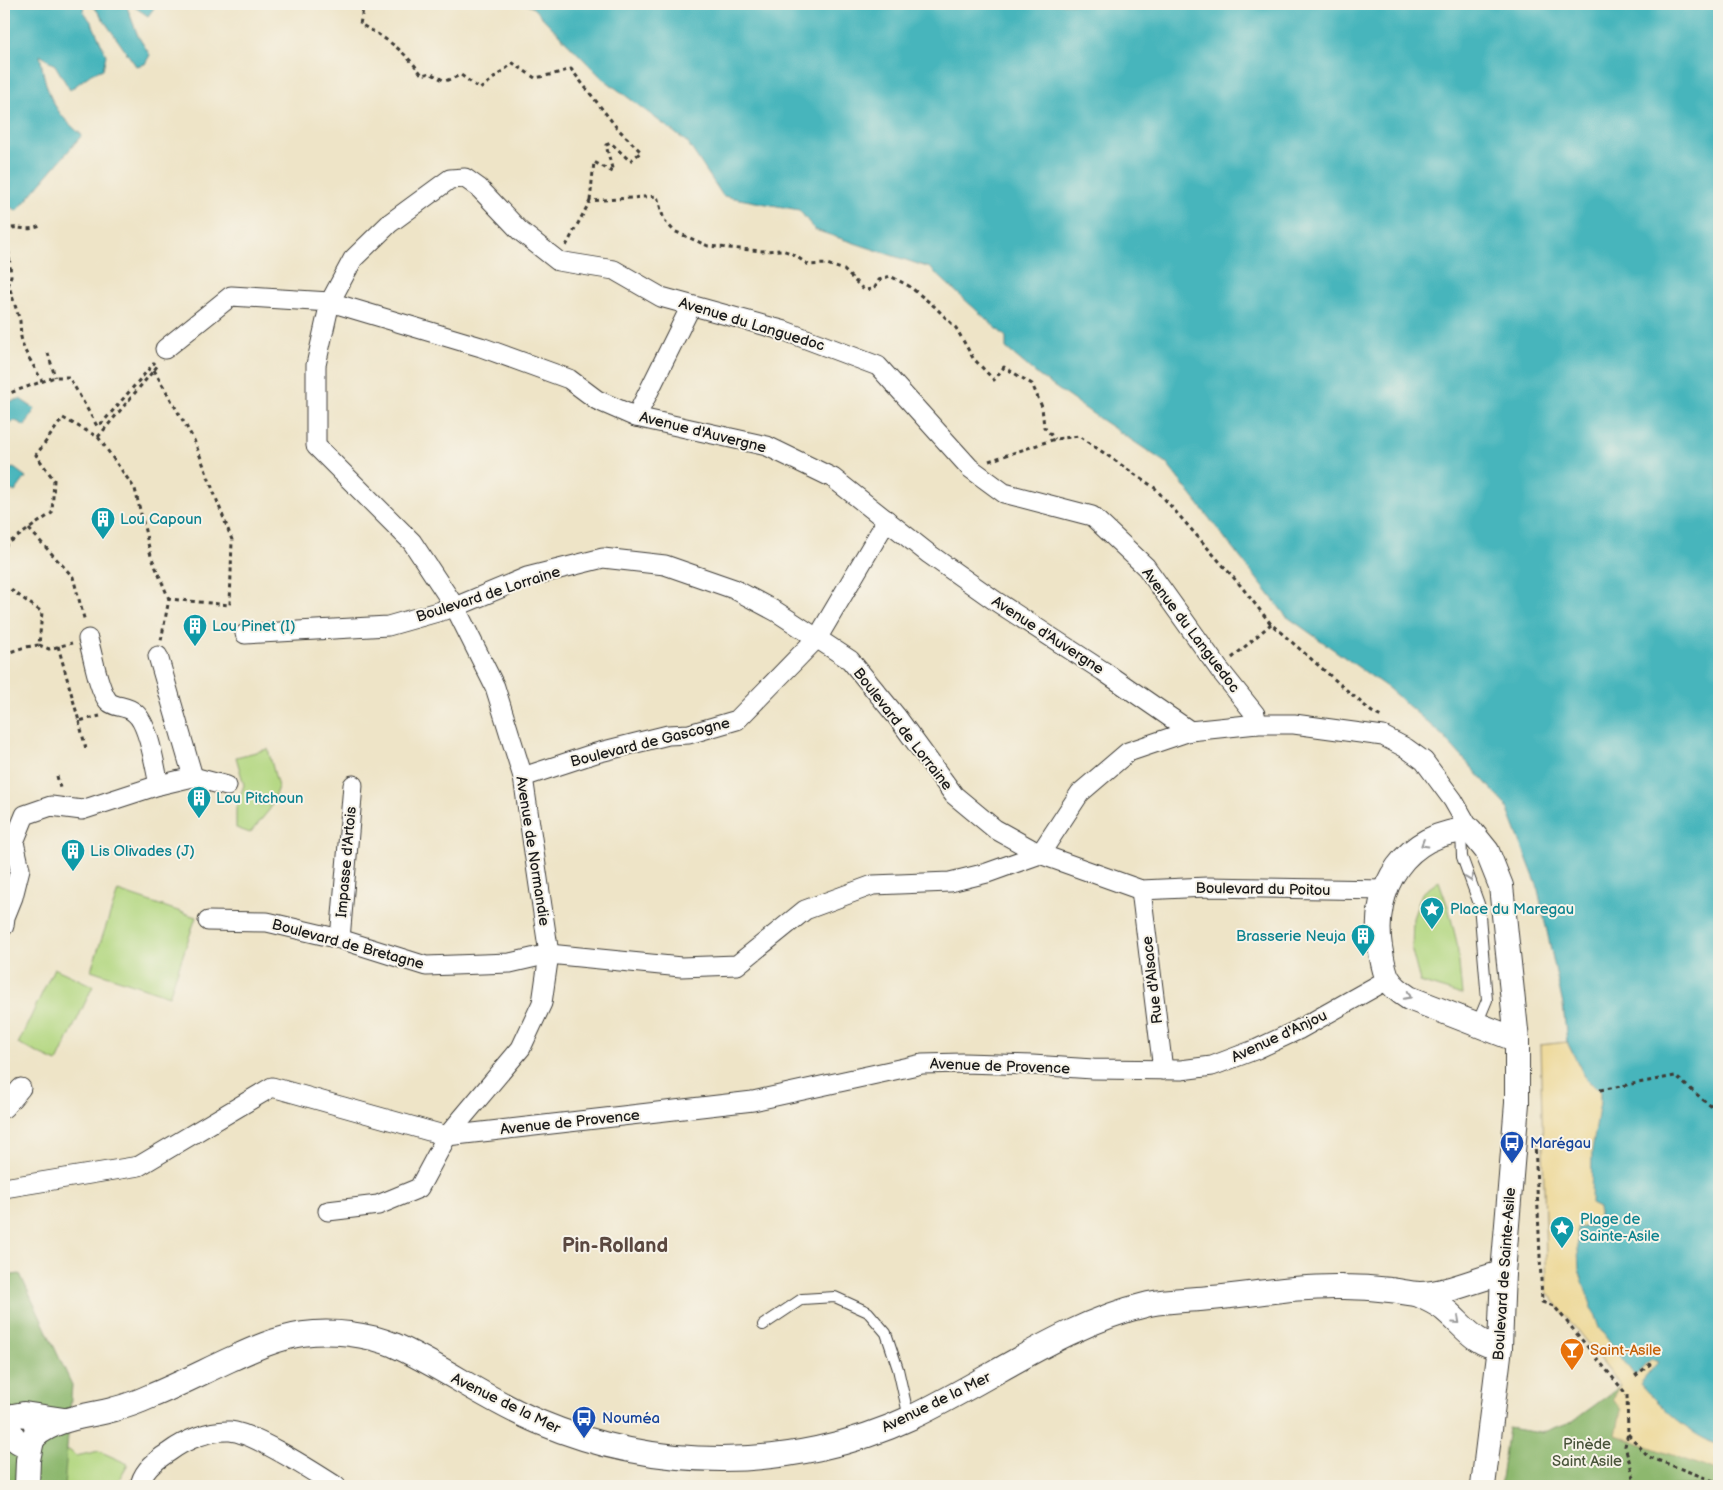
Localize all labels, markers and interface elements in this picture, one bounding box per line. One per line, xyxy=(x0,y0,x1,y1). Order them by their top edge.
street label: Avenue du Languedoc xyxy=(677,293,827,356)
street label: Avenue d'Auvergne xyxy=(638,408,768,457)
building icon: Lou Capoun xyxy=(90,506,116,540)
place label: Lou Capoun xyxy=(120,510,202,529)
street label: Boulevard de Lorraine xyxy=(414,562,563,627)
street label: Avenue du Languedoc xyxy=(1137,564,1244,697)
street label: Avenue d'Auvergne xyxy=(988,592,1107,679)
building icon: Lou Pinet (I) xyxy=(182,613,208,647)
place label: Lou Pinet (I) xyxy=(212,617,296,636)
street label: Boulevard de Lorraine xyxy=(849,664,956,795)
street label: Boulevard de Gascogne xyxy=(568,713,732,771)
street label: Avenue de Normandie xyxy=(511,775,554,927)
building icon: Lou Pitchoun xyxy=(186,785,212,819)
place label: Lou Pitchoun xyxy=(216,789,304,808)
street label: Impasse d'Artois xyxy=(332,805,361,918)
building icon: Lis Olivades (J) xyxy=(60,838,86,872)
one-way arrow xyxy=(1421,838,1430,848)
place label: Lis Olivades (J) xyxy=(90,842,195,861)
one-way arrow xyxy=(1464,873,1474,882)
street label: Boulevard du Poitou xyxy=(1195,879,1331,900)
place icon: Place du Maregau xyxy=(1419,896,1445,930)
place label: Place du Maregau xyxy=(1450,900,1574,919)
street label: Boulevard de Bretagne xyxy=(270,915,426,974)
building icon: Brasserie Neuja xyxy=(1350,923,1376,957)
place label: Brasserie Neuja xyxy=(1236,927,1346,946)
street label: Rue d'Alsace xyxy=(1138,935,1167,1025)
one-way arrow xyxy=(1402,990,1411,1000)
street label: Avenue d'Anjou xyxy=(1228,1006,1330,1067)
street label: Avenue de Provence xyxy=(930,1055,1070,1078)
street label: Avenue de Provence xyxy=(499,1106,641,1139)
bus stop icon: Marégau xyxy=(1499,1130,1525,1164)
place label: Marégau xyxy=(1530,1134,1591,1153)
street label: Boulevard de Sainte-Asile xyxy=(1489,1187,1520,1361)
place label: Plage de Sainte-Asile xyxy=(1580,1210,1660,1246)
place icon: Plage de Sainte-Asile xyxy=(1549,1215,1575,1249)
district label: Pin-Rolland xyxy=(562,1234,668,1258)
one-way arrow xyxy=(1452,1315,1461,1324)
bar icon: Saint-Asile xyxy=(1559,1337,1585,1371)
place label: Saint-Asile xyxy=(1590,1341,1661,1360)
street label: Avenue de la Mer xyxy=(879,1368,994,1437)
street label: Avenue de la Mer xyxy=(448,1369,564,1438)
bus stop icon: Nouméa xyxy=(571,1405,597,1439)
place label: Nouméa xyxy=(602,1409,660,1428)
park label: Pinède Saint Asile xyxy=(1552,1435,1622,1471)

